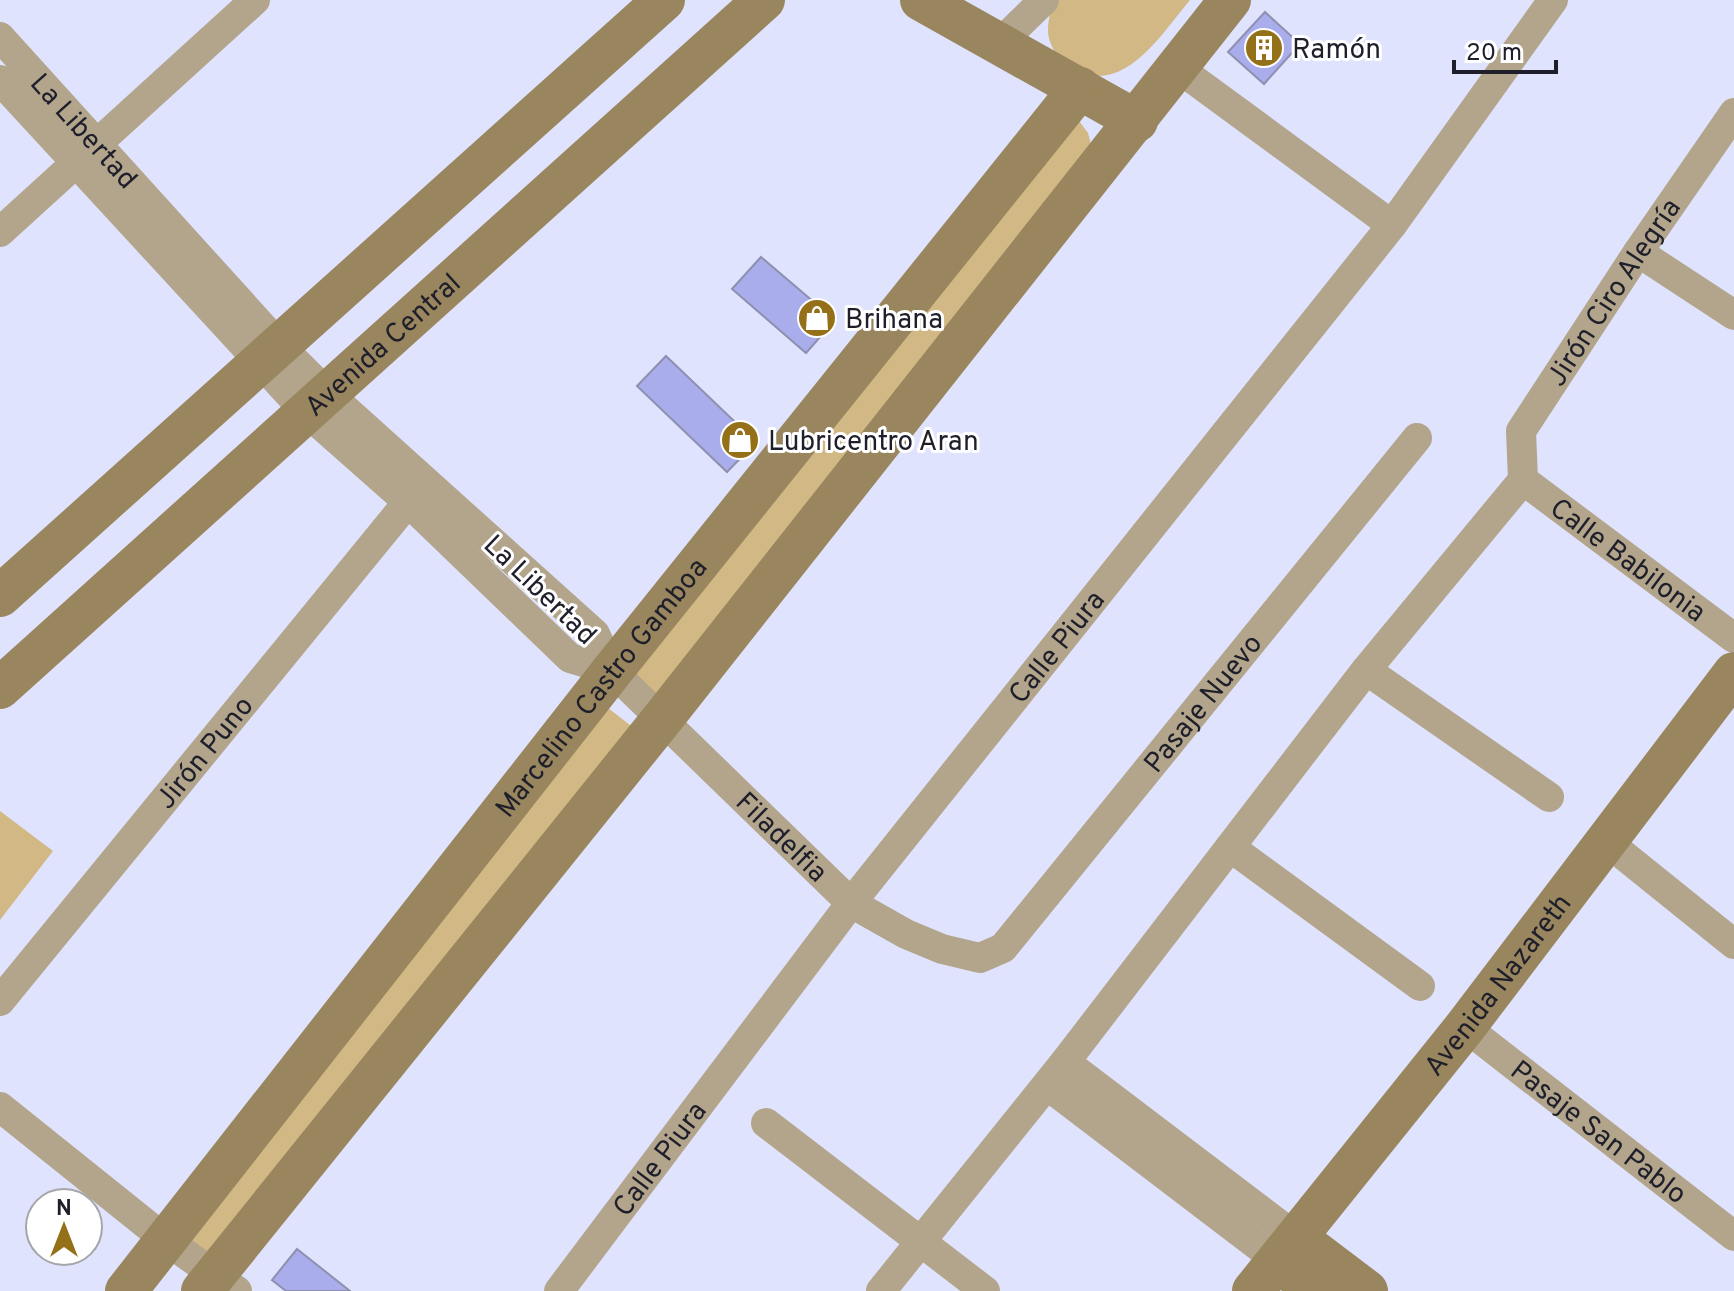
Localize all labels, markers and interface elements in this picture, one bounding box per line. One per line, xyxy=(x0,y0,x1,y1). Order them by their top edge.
scale bar xyxy=(1454,24,1556,74)
building icon: Ramón xyxy=(1243,27,1285,69)
place label: Ramón xyxy=(1292,33,1381,69)
text: 20 m xyxy=(1466,39,1522,69)
street label: La Libertad xyxy=(21,67,144,198)
street label: Jirón Ciro Alegría xyxy=(1540,192,1691,394)
street label: Avenida Central xyxy=(298,267,470,426)
shop icon: Brihana xyxy=(796,297,838,339)
place label: Brihana xyxy=(845,303,943,339)
shop icon: Lubricentro Aran xyxy=(719,419,761,461)
place label: Lubricentro Aran xyxy=(768,425,979,461)
street label: Calle Babilonia xyxy=(1542,491,1712,632)
street label: La Libertad xyxy=(475,528,603,654)
street label: Marcelino Castro Gamboa xyxy=(489,552,717,826)
street label: Calle Piura xyxy=(1002,584,1114,712)
street label: Pasaje Nuevo xyxy=(1137,628,1272,781)
street label: Jirón Puno xyxy=(149,690,263,818)
street label: Filadelfia xyxy=(727,786,834,891)
street label: Avenida Nazareth xyxy=(1418,887,1581,1085)
street label: Pasaje San Pablo xyxy=(1502,1054,1693,1213)
street label: Calle Piura xyxy=(606,1095,716,1225)
north arrow xyxy=(24,1187,104,1267)
text: N xyxy=(56,1196,72,1223)

